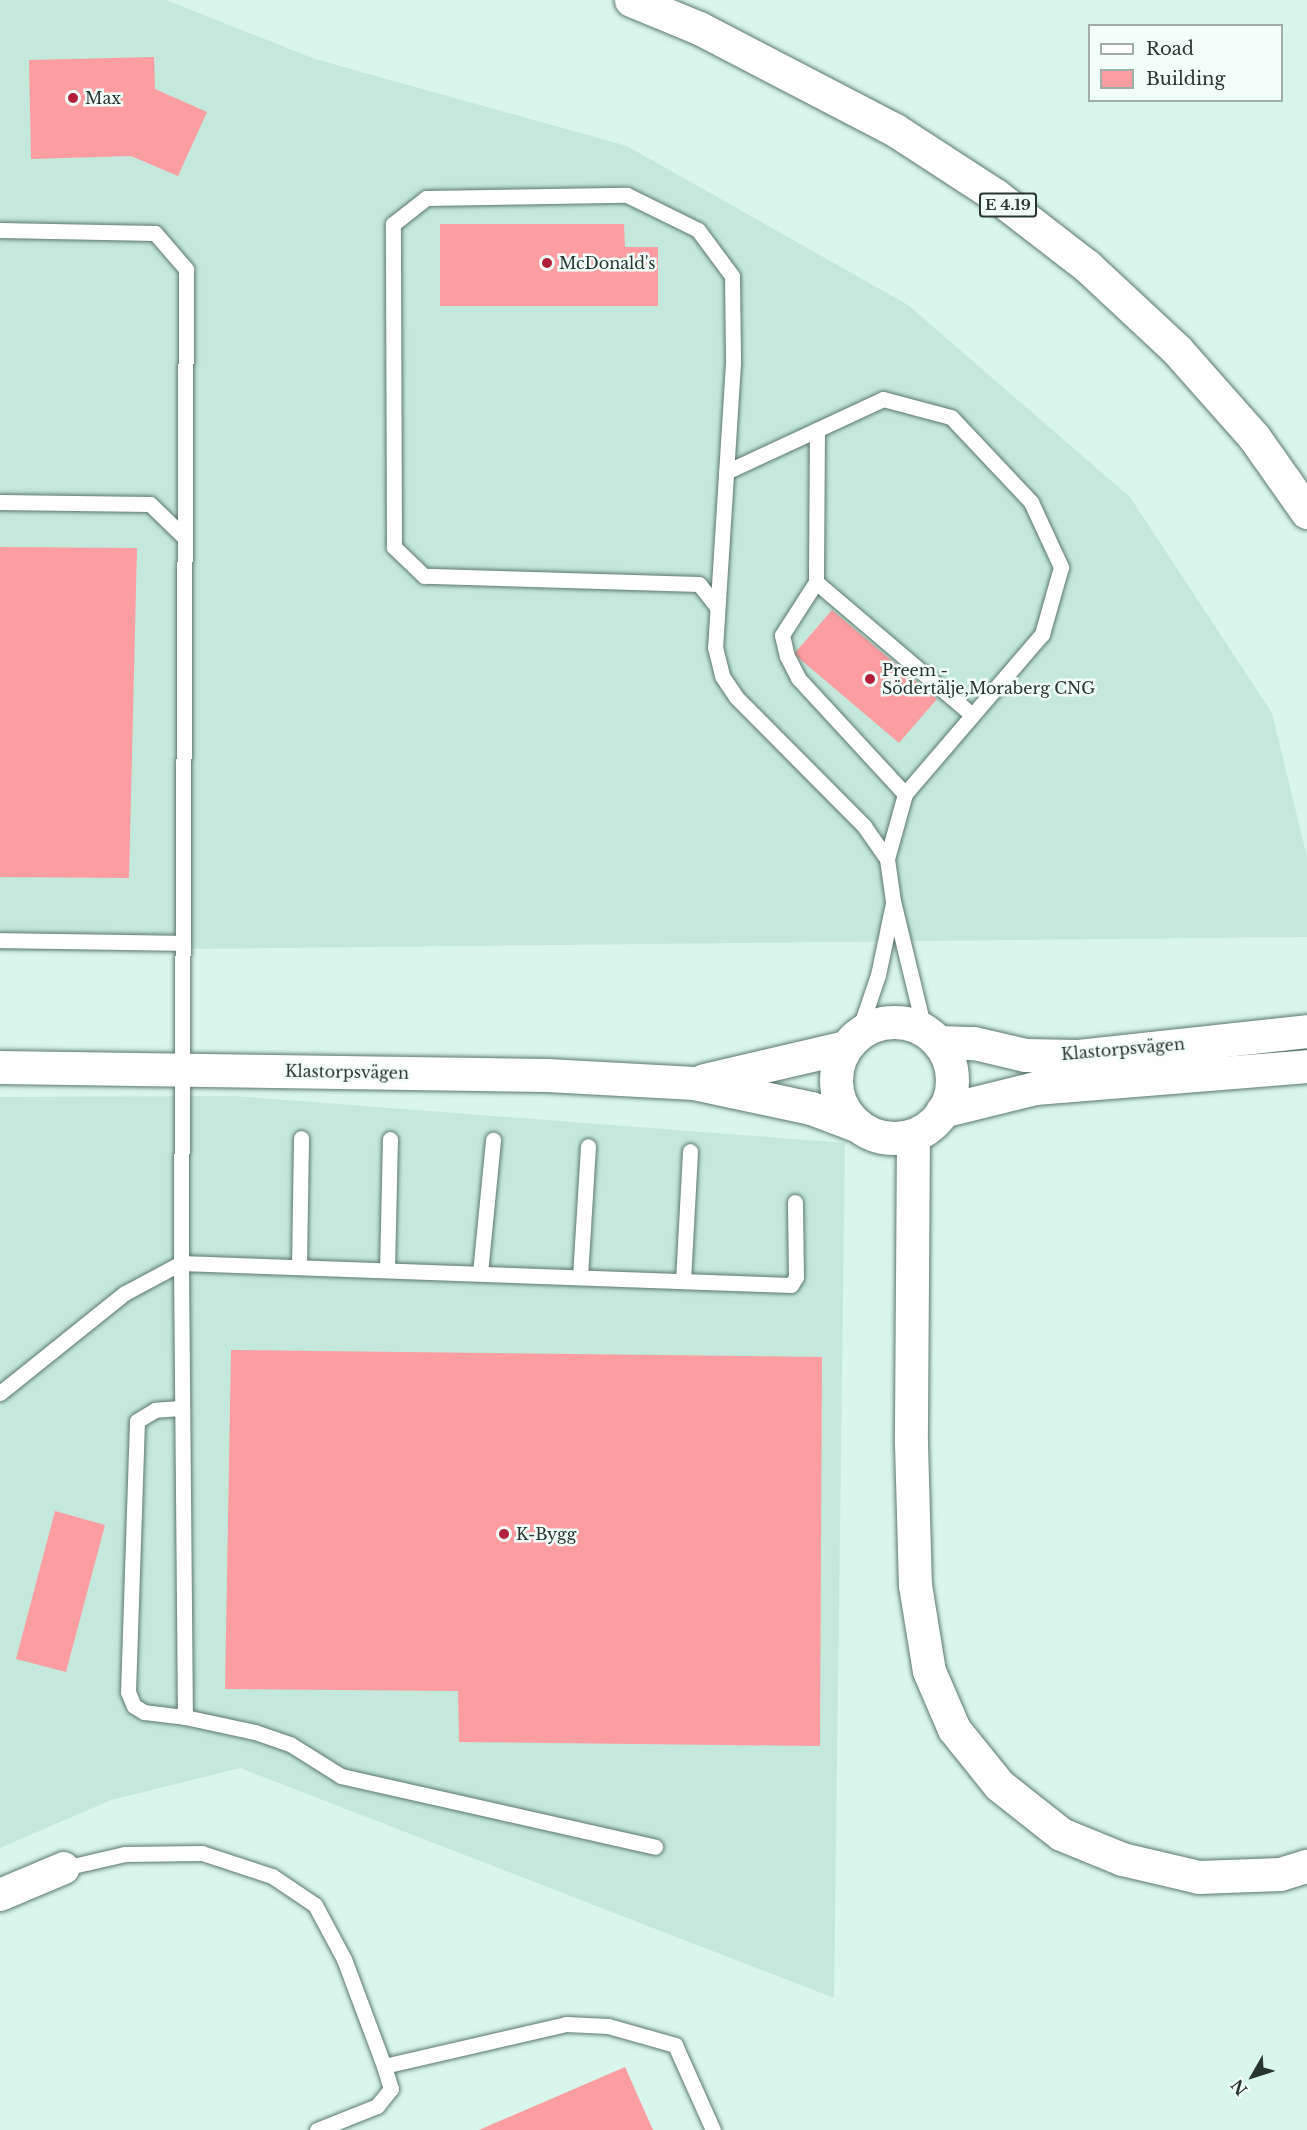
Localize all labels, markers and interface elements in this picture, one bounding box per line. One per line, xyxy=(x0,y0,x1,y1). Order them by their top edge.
legend xyxy=(1088,24,1283,102)
text: Road xyxy=(1146,38,1194,60)
text: Building xyxy=(1146,68,1225,90)
place label: Max xyxy=(85,88,121,108)
marker: Max xyxy=(66,91,80,105)
road number: E 4.19 xyxy=(978,193,1038,217)
place label: McDonald's xyxy=(559,253,656,273)
marker: McDonald's xyxy=(540,256,554,270)
place label: Preem - Södertälje,Moraberg CNG xyxy=(882,660,1095,698)
marker: Preem - Södertälje,Moraberg CNG xyxy=(863,672,877,686)
street label: Klastorpsvägen xyxy=(1060,1034,1186,1064)
street label: Klastorpsvägen xyxy=(285,1061,409,1083)
place label: K-Bygg xyxy=(516,1524,576,1544)
marker: K-Bygg xyxy=(497,1527,511,1541)
north arrow xyxy=(1223,2046,1283,2106)
text: N xyxy=(1227,2075,1252,2099)

